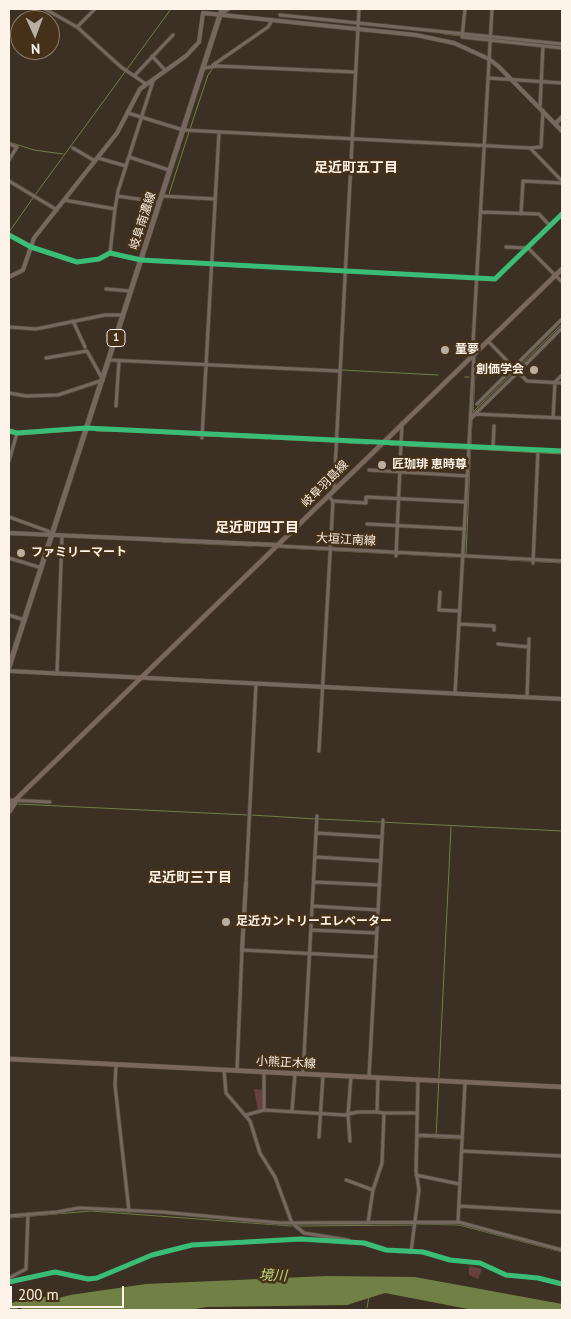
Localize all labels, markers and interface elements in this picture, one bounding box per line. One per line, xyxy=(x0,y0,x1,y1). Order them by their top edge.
north arrow xyxy=(10,10,60,60)
text: N xyxy=(31,40,40,58)
district label: 足近町五丁目 xyxy=(314,160,398,176)
street label: 岐阜南濃線 xyxy=(127,190,159,252)
road number: 1 xyxy=(107,329,125,346)
place label: 童夢 xyxy=(455,343,479,357)
marker: 童夢 xyxy=(439,344,451,356)
place label: 創価学会 xyxy=(476,363,524,377)
marker: 創価学会 xyxy=(528,364,540,376)
street label: 岐阜羽島線 xyxy=(299,458,351,510)
place label: 匠珈琲 恵時尊 xyxy=(392,458,467,472)
marker: 匠珈琲 恵時尊 xyxy=(376,459,388,471)
district label: 足近町四丁目 xyxy=(215,520,299,536)
street label: 大垣江南線 xyxy=(316,531,376,549)
place label: ファミリーマート xyxy=(31,546,127,560)
marker: ファミリーマート xyxy=(15,547,27,559)
district label: 足近町三丁目 xyxy=(148,870,232,886)
place label: 足近カントリーエレベーター xyxy=(236,915,392,929)
marker: 足近カントリーエレベーター xyxy=(220,916,232,928)
street label: 小熊正木線 xyxy=(256,1054,316,1072)
water label: 境川 xyxy=(259,1267,287,1285)
scale bar xyxy=(12,1276,126,1308)
text: 200 m xyxy=(18,1285,59,1304)

